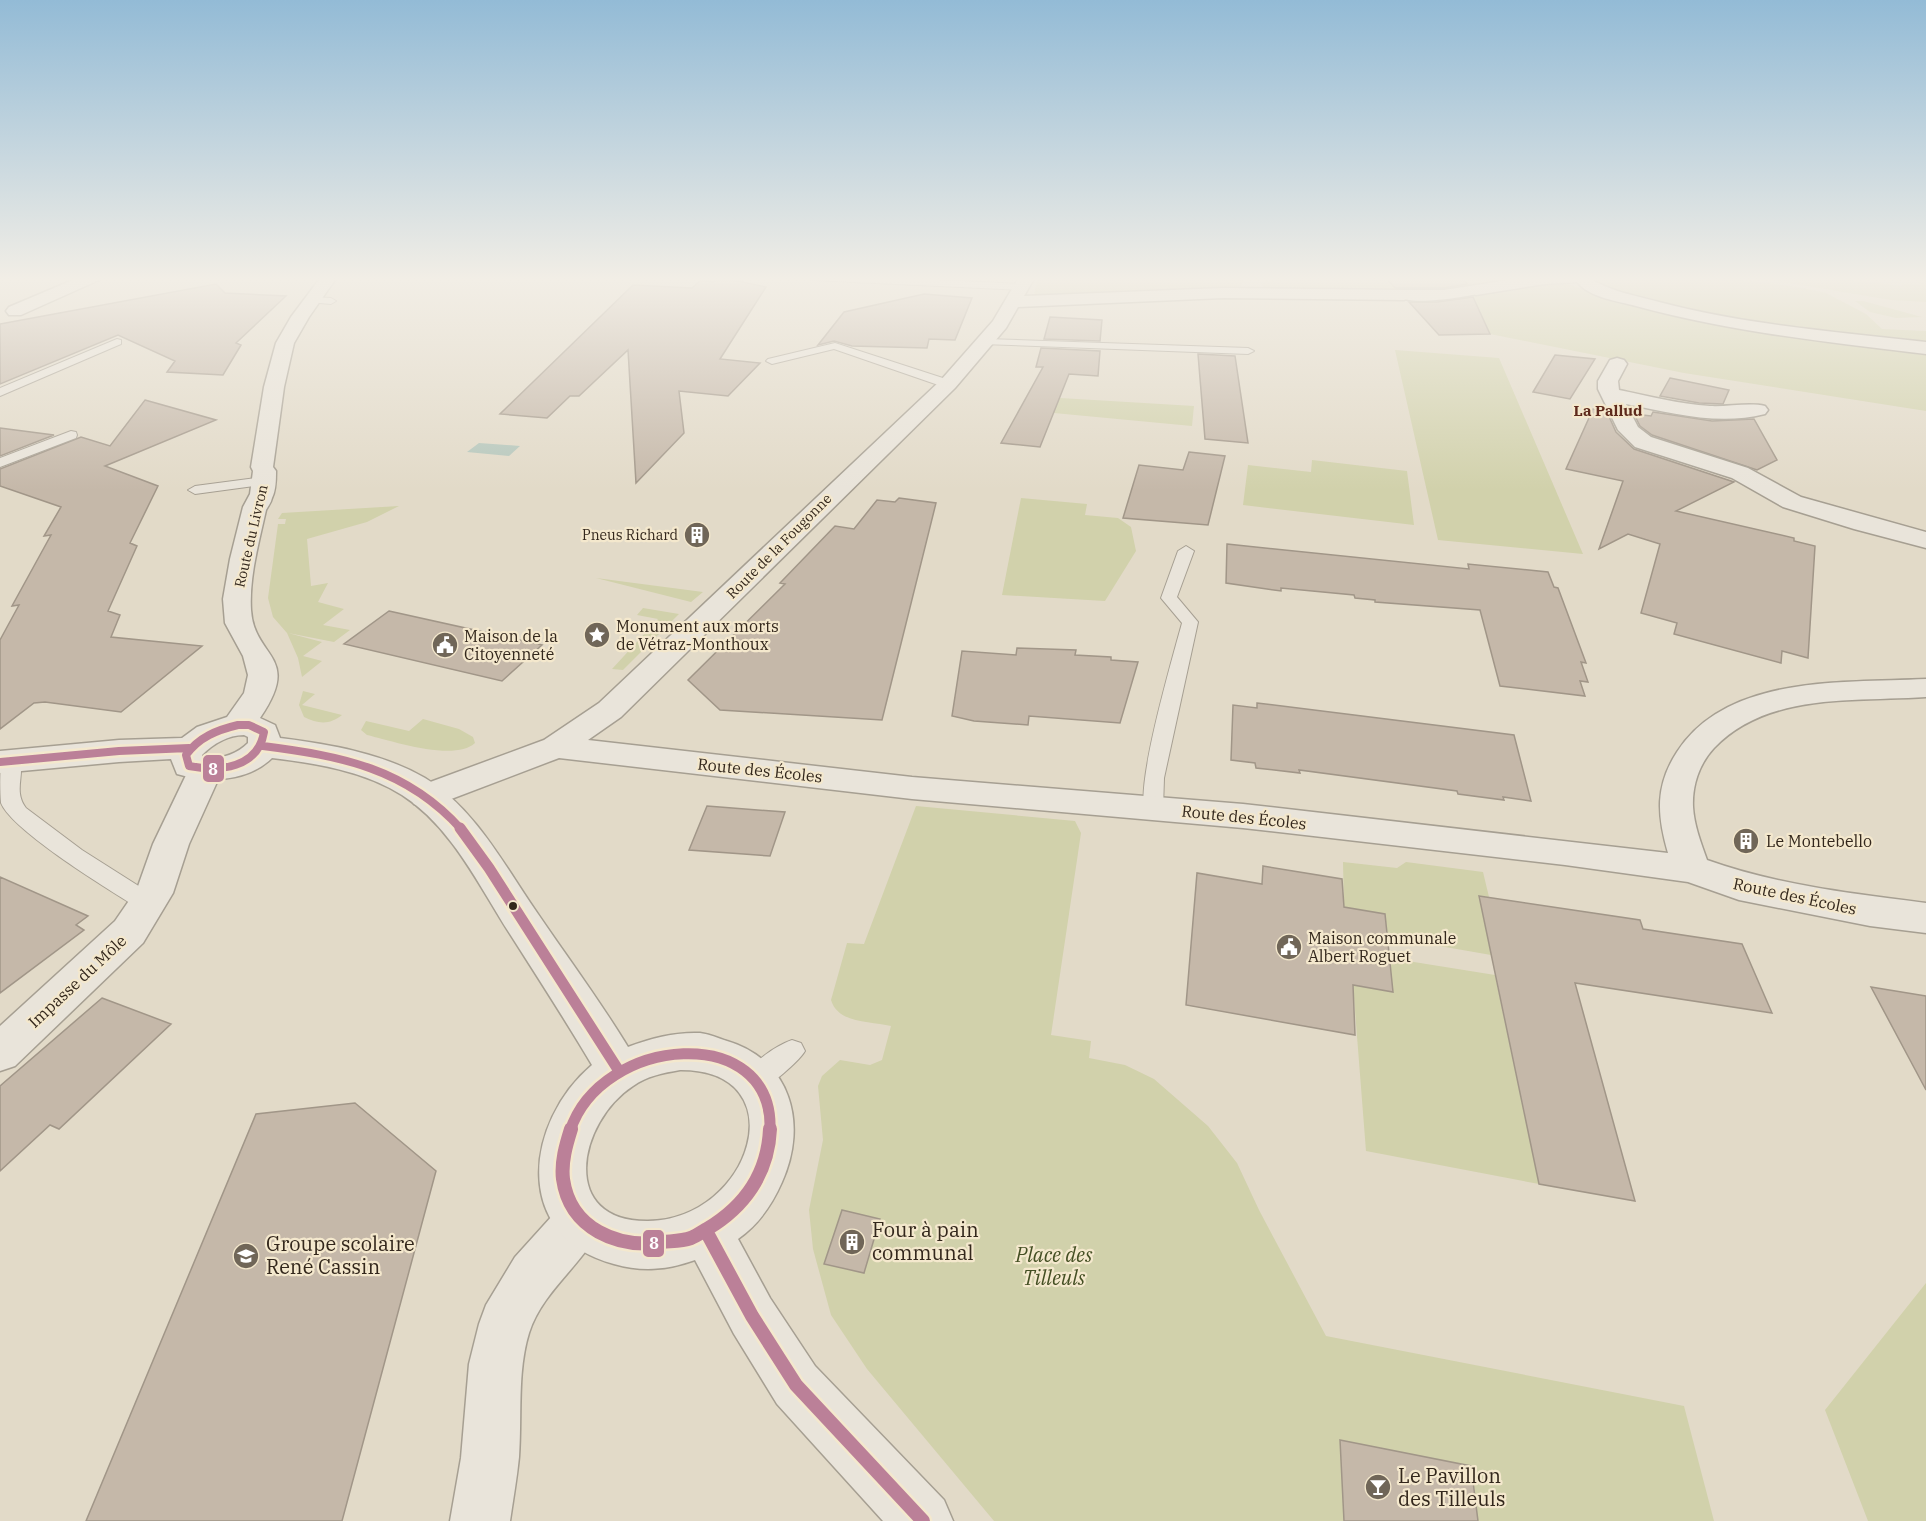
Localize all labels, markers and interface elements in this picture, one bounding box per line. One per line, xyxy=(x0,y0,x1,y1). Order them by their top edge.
district label: La Pallud xyxy=(1573,401,1643,420)
street label: Route du Livron xyxy=(230,483,272,589)
street label: Route de la Fougonne xyxy=(723,490,835,602)
building icon: Pneus Richard xyxy=(682,520,712,550)
place label: Pneus Richard xyxy=(582,526,678,544)
place label: Monument aux morts de Vétraz-Monthoux xyxy=(616,616,779,654)
place icon: Monument aux morts de Vétraz-Monthoux xyxy=(582,620,612,650)
place label: Maison de la Citoyenneté xyxy=(464,626,558,664)
public building icon: Maison de la Citoyenneté xyxy=(430,630,460,660)
street label: Route des Écoles xyxy=(696,752,824,787)
line badge: 8 xyxy=(202,754,225,783)
text: 8 xyxy=(208,759,218,779)
street label: Route des Écoles xyxy=(1180,799,1308,834)
building icon: Le Montebello xyxy=(1731,826,1761,856)
place label: Le Montebello xyxy=(1766,831,1872,851)
street label: Route des Écoles xyxy=(1731,872,1859,919)
unlabelled marker xyxy=(507,900,519,912)
place label: Maison communale Albert Roguet xyxy=(1308,928,1456,966)
street label: Impasse du Môle xyxy=(24,930,130,1032)
public building icon: Maison communale Albert Roguet xyxy=(1274,932,1304,962)
place label: Four à pain communal xyxy=(872,1216,979,1266)
building icon: Four à pain communal xyxy=(837,1227,867,1257)
line badge: 8 xyxy=(642,1229,665,1258)
place label: Groupe scolaire René Cassin xyxy=(266,1230,415,1280)
text: 8 xyxy=(649,1233,659,1253)
school or university icon: Groupe scolaire René Cassin xyxy=(231,1241,261,1271)
park label: Place des Tilleuls xyxy=(1015,1241,1093,1291)
place label: Le Pavillon des Tilleuls xyxy=(1398,1462,1505,1512)
bar icon: Le Pavillon des Tilleuls xyxy=(1363,1472,1393,1502)

